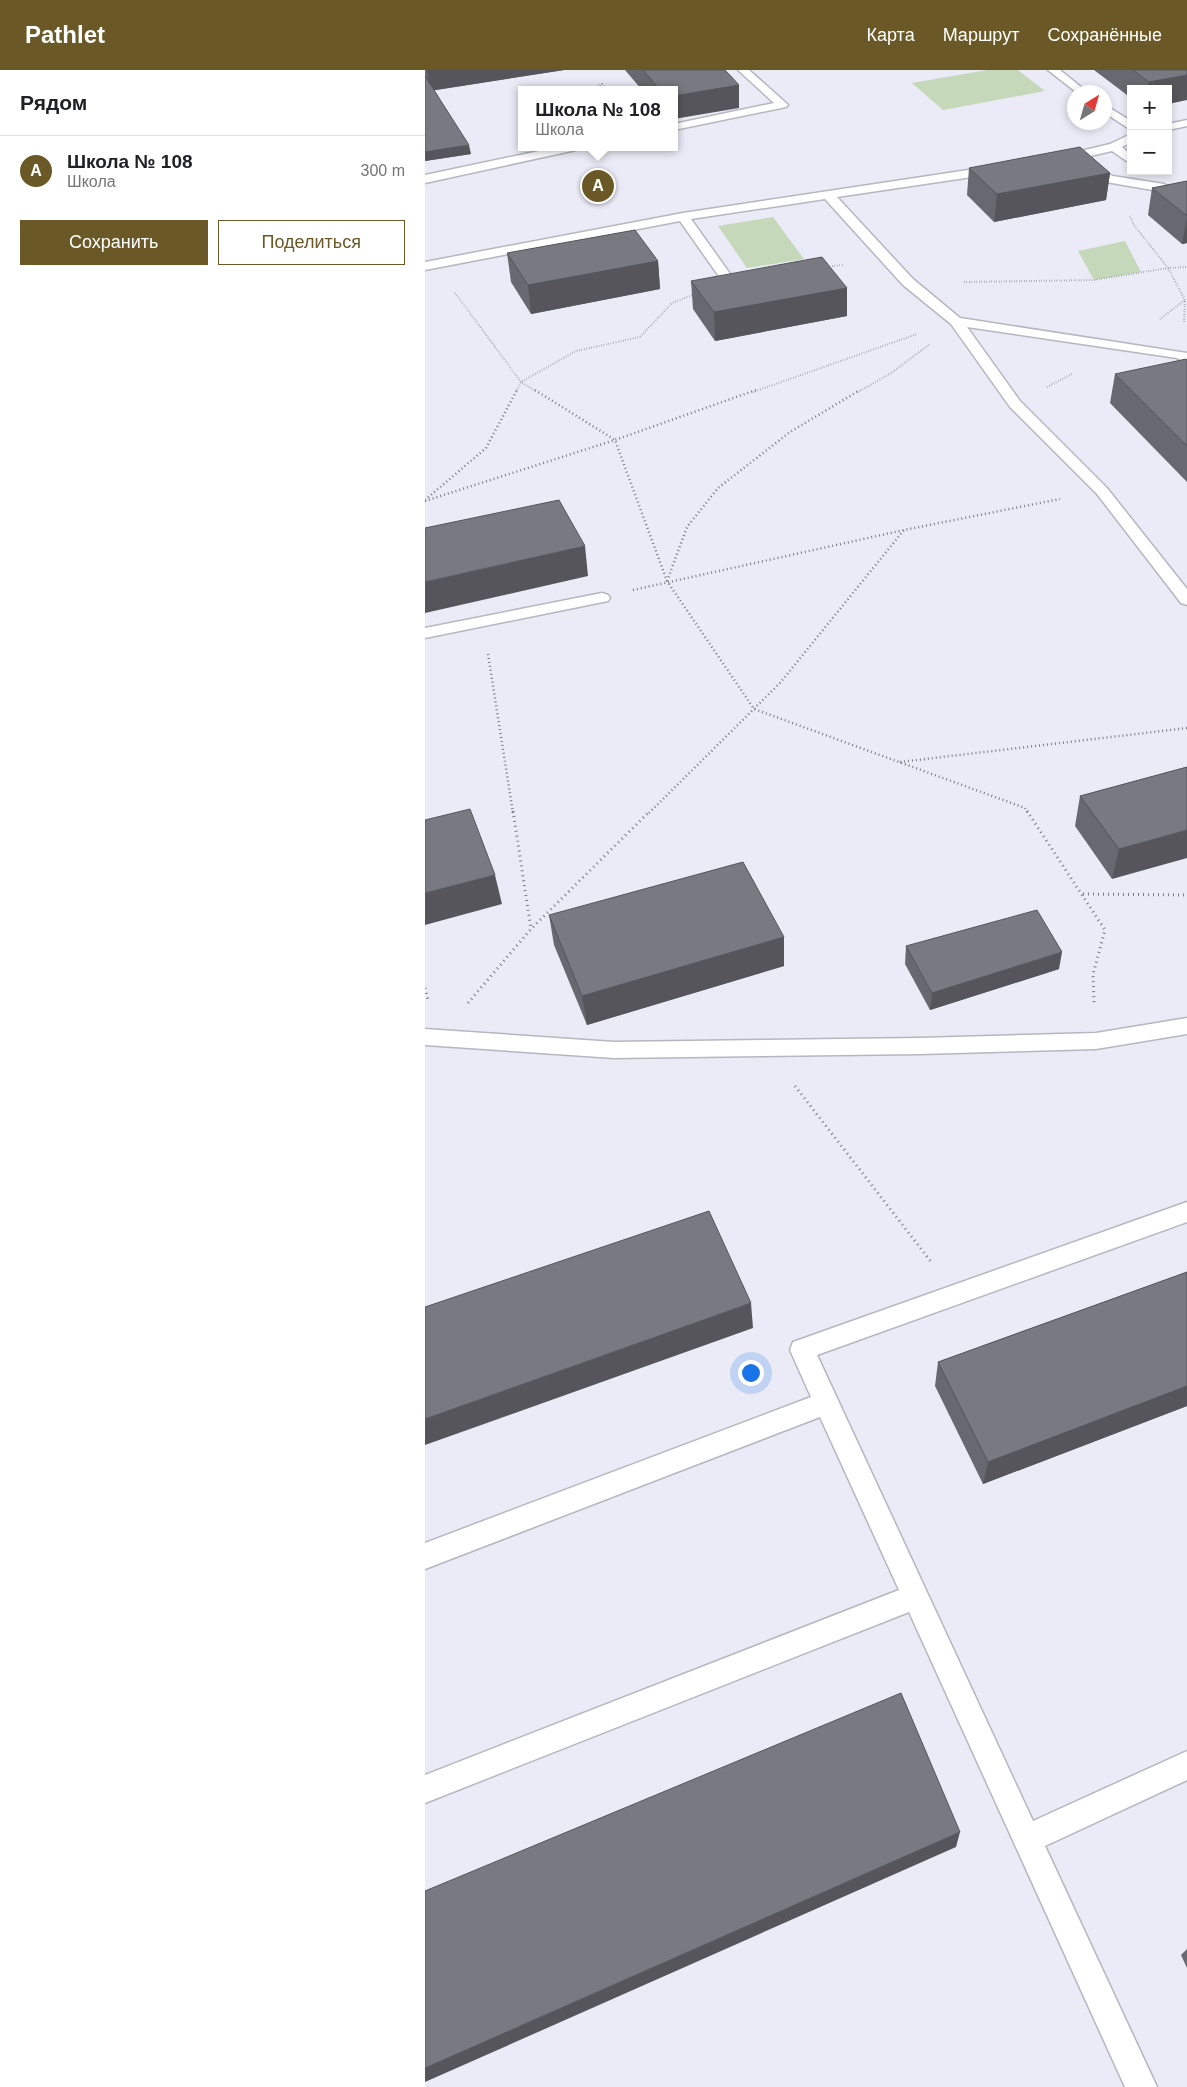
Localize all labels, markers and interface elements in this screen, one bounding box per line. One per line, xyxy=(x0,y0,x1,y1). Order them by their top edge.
text: Pathlet xyxy=(25,21,105,48)
text: Карта xyxy=(867,25,915,45)
text: Маршрут xyxy=(943,25,1019,45)
text: Сохранённые xyxy=(1047,25,1162,45)
north arrow xyxy=(1067,85,1112,130)
map controls xyxy=(1127,85,1172,175)
button: + xyxy=(1127,85,1172,130)
popup xyxy=(518,86,678,151)
text: Рядом xyxy=(20,91,87,114)
text: Школа № 108 xyxy=(535,99,661,120)
text: Школа xyxy=(535,121,584,138)
button: − xyxy=(1127,130,1172,175)
text: Школа № 108 xyxy=(67,151,193,172)
text: A xyxy=(30,162,42,179)
text: 300 m xyxy=(361,162,405,179)
pin: A xyxy=(582,167,614,205)
text: Школа xyxy=(67,173,116,190)
button: Сохранить xyxy=(20,220,208,265)
button: Поделиться xyxy=(218,220,405,265)
your location xyxy=(738,1360,764,1386)

